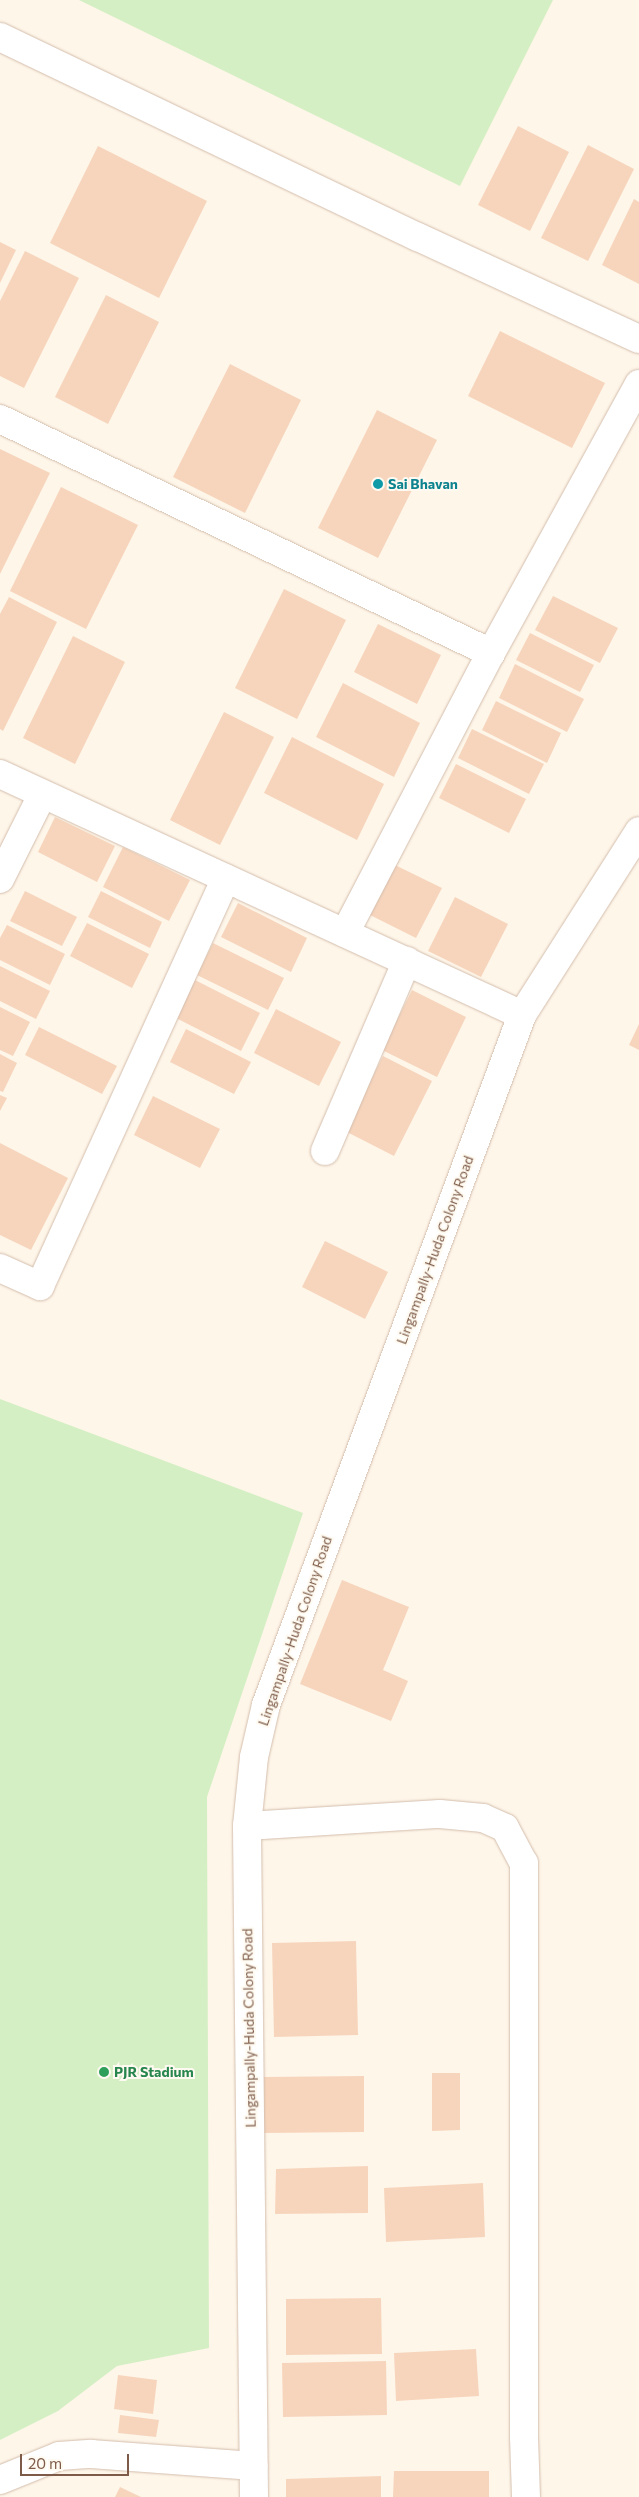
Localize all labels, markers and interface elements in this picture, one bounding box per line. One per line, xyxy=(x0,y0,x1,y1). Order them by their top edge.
place label: Sai Bhavan xyxy=(388,476,458,492)
marker: Sai Bhavan xyxy=(372,478,384,490)
street label: Lingampally-Huda Colony Road xyxy=(393,1153,477,1347)
street label: Lingampally-Huda Colony Road xyxy=(255,1534,335,1728)
street label: Lingampally-Huda Colony Road xyxy=(239,1928,259,2128)
place label: PJR Stadium xyxy=(114,2064,194,2080)
marker: PJR Stadium xyxy=(98,2066,110,2078)
scale bar xyxy=(22,2444,131,2476)
text: 20 m xyxy=(28,2454,62,2472)

